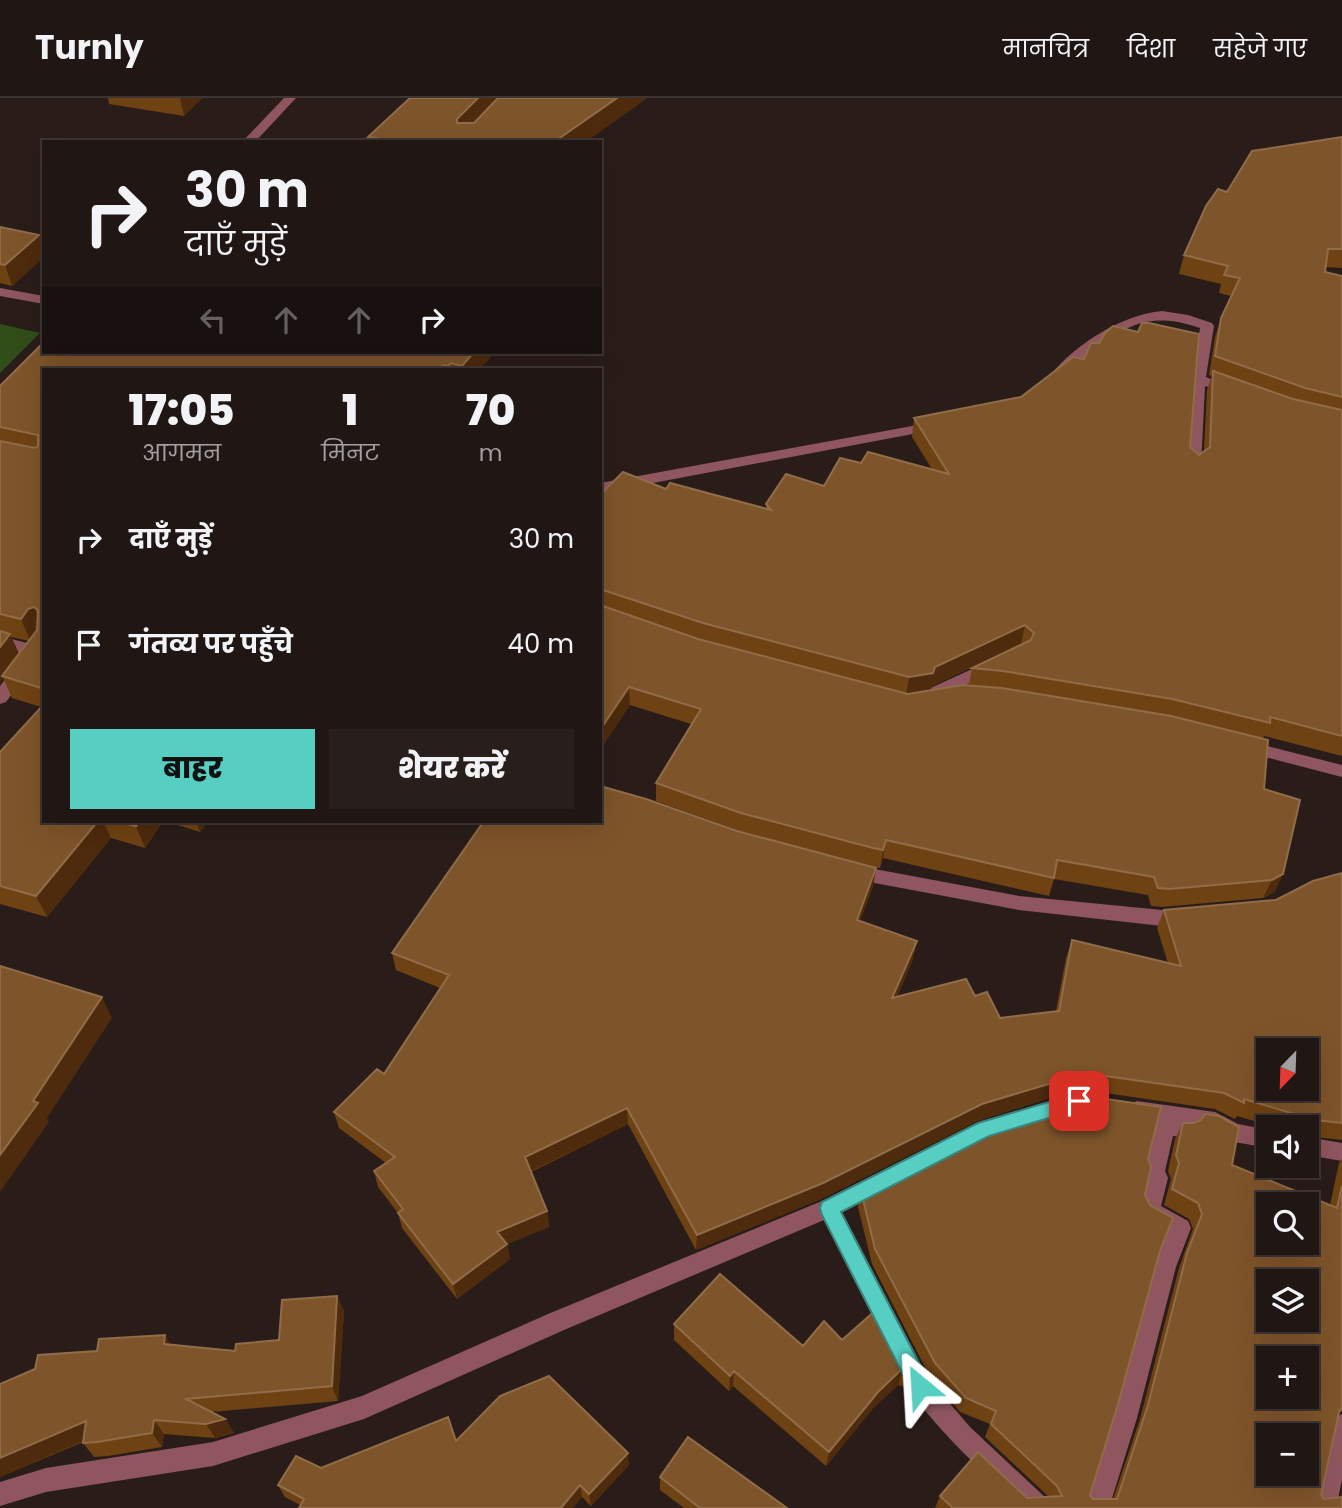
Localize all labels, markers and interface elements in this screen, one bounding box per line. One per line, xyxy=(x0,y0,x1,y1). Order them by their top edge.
text: Turnly xyxy=(35,24,144,71)
text: मानचित्र xyxy=(1003,32,1089,65)
text: दिशा xyxy=(1127,32,1175,65)
text: सहेजे गए xyxy=(1213,32,1307,65)
text: 30 m xyxy=(185,156,309,224)
icon: right xyxy=(70,168,161,259)
text: दाएँ मुड़ें xyxy=(185,221,287,266)
icon: left xyxy=(194,301,232,339)
icon: ahead xyxy=(267,301,305,339)
icon: ahead xyxy=(340,301,378,339)
icon: right xyxy=(413,301,451,339)
text: 17:05 xyxy=(129,381,235,440)
text: 1 xyxy=(342,381,358,440)
text: 70 xyxy=(466,381,515,440)
text: आगमन xyxy=(142,437,221,469)
text: मिनट xyxy=(321,437,379,469)
text: m xyxy=(479,437,502,469)
icon: right xyxy=(70,521,108,559)
text: दाएँ मुड़ें xyxy=(129,521,212,557)
text: 30 m xyxy=(509,521,574,557)
icon: arrive xyxy=(70,626,108,664)
text: गंतव्य पर पहुँचे xyxy=(129,626,293,662)
text: 40 m xyxy=(508,626,574,662)
button: बाहर xyxy=(70,729,315,809)
button: शेयर करें xyxy=(329,729,574,809)
north arrow xyxy=(1256,1038,1320,1101)
map controls xyxy=(1256,1038,1319,1486)
pin xyxy=(1049,1071,1109,1131)
icon: arrive xyxy=(1060,1082,1098,1120)
button: sound xyxy=(1256,1115,1319,1178)
button: search xyxy=(1256,1192,1319,1255)
button: layers xyxy=(1256,1269,1319,1332)
button: + xyxy=(1256,1346,1319,1409)
position arrow xyxy=(883,1349,957,1423)
button: − xyxy=(1256,1423,1319,1486)

